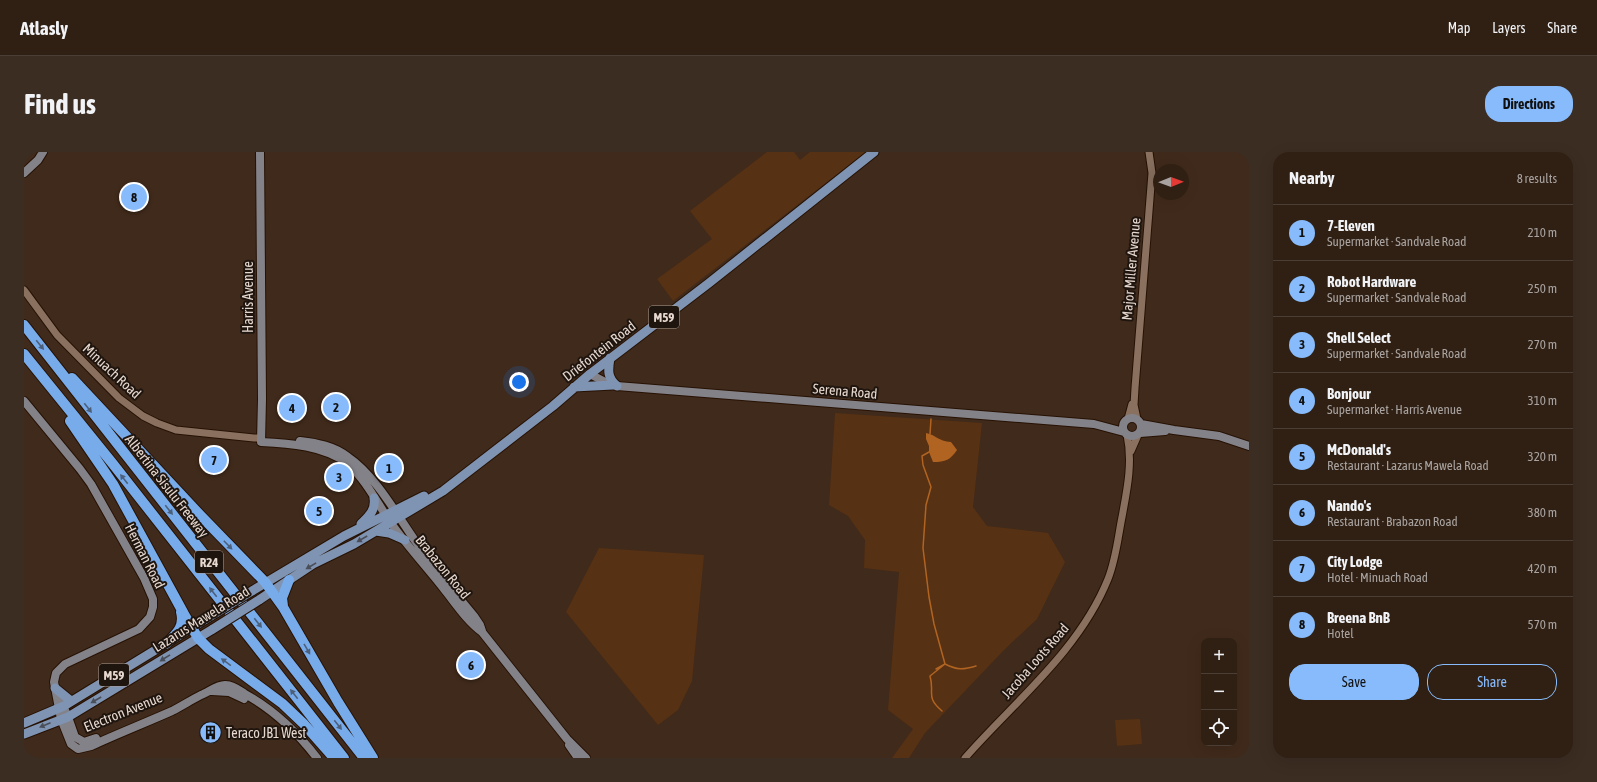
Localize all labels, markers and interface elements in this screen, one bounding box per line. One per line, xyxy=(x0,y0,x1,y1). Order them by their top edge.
text: Atlasly xyxy=(20,17,68,39)
text: Map xyxy=(1448,20,1470,36)
text: Layers xyxy=(1492,20,1525,36)
text: Share xyxy=(1547,20,1577,36)
button: Directions xyxy=(1485,86,1573,122)
text: Find us xyxy=(24,88,96,120)
north arrow xyxy=(1153,164,1189,200)
text: Nearby xyxy=(1289,168,1335,188)
text: 8 results xyxy=(1517,171,1557,186)
pin: 8 xyxy=(121,182,147,212)
street label: Major Miller Avenue xyxy=(1119,217,1143,321)
text: 7-Eleven xyxy=(1327,217,1375,234)
text: 1 xyxy=(1299,225,1305,240)
text: 210 m xyxy=(1528,225,1557,240)
text: Supermarket · Sandvale Road xyxy=(1327,234,1466,249)
street label: Harris Avenue xyxy=(240,261,256,333)
text: Robot Hardware xyxy=(1327,273,1416,290)
text: 2 xyxy=(1299,281,1305,296)
text: 250 m xyxy=(1528,281,1557,296)
text: Supermarket · Sandvale Road xyxy=(1327,290,1466,305)
road number: M59 xyxy=(649,306,679,328)
street label: Driefontein Road xyxy=(560,318,638,384)
text: Shell Select xyxy=(1327,329,1391,346)
text: 3 xyxy=(1299,337,1305,352)
text: 270 m xyxy=(1528,337,1557,352)
one-way arrow xyxy=(36,340,45,351)
street label: Minuach Road xyxy=(80,340,144,402)
text: Supermarket · Sandvale Road xyxy=(1327,346,1466,361)
your location xyxy=(509,372,529,392)
street label: Serena Road xyxy=(812,380,878,402)
text: Bonjour xyxy=(1327,385,1371,402)
pin: 2 xyxy=(323,392,349,422)
pin: 4 xyxy=(279,393,305,423)
text: 4 xyxy=(1299,393,1305,408)
text: 310 m xyxy=(1528,393,1557,408)
one-way arrow xyxy=(84,402,92,413)
text: Supermarket · Harris Avenue xyxy=(1327,402,1462,417)
street label: Albertina Sisulu Freeway xyxy=(122,432,212,541)
text: McDonald's xyxy=(1327,441,1391,458)
pin: 7 xyxy=(201,445,227,475)
text: 5 xyxy=(1299,449,1305,464)
text: 320 m xyxy=(1528,449,1557,464)
pin: 1 xyxy=(376,453,402,483)
text: Restaurant · Lazarus Mawela Road xyxy=(1327,458,1489,473)
pin: 3 xyxy=(326,462,352,492)
one-way arrow xyxy=(120,474,129,485)
pin: 5 xyxy=(306,496,332,526)
text: Nando's xyxy=(1327,497,1371,514)
one-way arrow xyxy=(164,505,173,516)
text: 6 xyxy=(1299,505,1305,520)
text: 380 m xyxy=(1528,505,1557,520)
text: Restaurant · Brabazon Road xyxy=(1327,514,1458,529)
street label: Herman Road xyxy=(122,521,168,591)
street label: Brabazon Road xyxy=(413,532,473,602)
one-way arrow xyxy=(357,535,367,543)
one-way arrow xyxy=(224,540,233,550)
road number: R24 xyxy=(195,551,223,573)
text: City Lodge xyxy=(1327,553,1383,570)
text: 7 xyxy=(1299,561,1305,576)
text: 420 m xyxy=(1528,561,1557,576)
one-way arrow xyxy=(305,563,317,570)
text: Hotel · Minuach Road xyxy=(1327,570,1428,585)
street label: Lazarus Mawela Road xyxy=(150,583,252,655)
one-way arrow xyxy=(209,587,218,598)
text: Breena BnB xyxy=(1327,609,1390,626)
text: 8 xyxy=(1299,617,1305,632)
text: 570 m xyxy=(1528,617,1557,632)
one-way arrow xyxy=(253,618,262,629)
street label: Jacoba Loots Road xyxy=(998,620,1072,702)
text: Hotel xyxy=(1327,626,1354,641)
map controls xyxy=(1201,638,1237,746)
button: + xyxy=(1201,638,1237,674)
one-way arrow xyxy=(303,643,310,655)
pin: 6 xyxy=(458,650,484,680)
one-way arrow xyxy=(159,655,171,662)
one-way arrow xyxy=(221,658,231,666)
road number: M59 xyxy=(99,664,129,686)
button: Save xyxy=(1289,664,1419,700)
button: Share xyxy=(1427,664,1557,700)
button: − xyxy=(1201,674,1237,710)
street label: Electron Avenue xyxy=(81,689,165,735)
one-way arrow xyxy=(290,689,298,700)
one-way arrow xyxy=(90,697,102,704)
button: locate xyxy=(1201,710,1237,746)
building icon: Teraco JB1 West xyxy=(198,720,224,746)
one-way arrow xyxy=(334,720,342,731)
one-way arrow xyxy=(39,723,51,729)
place label: Teraco JB1 West xyxy=(226,725,306,741)

